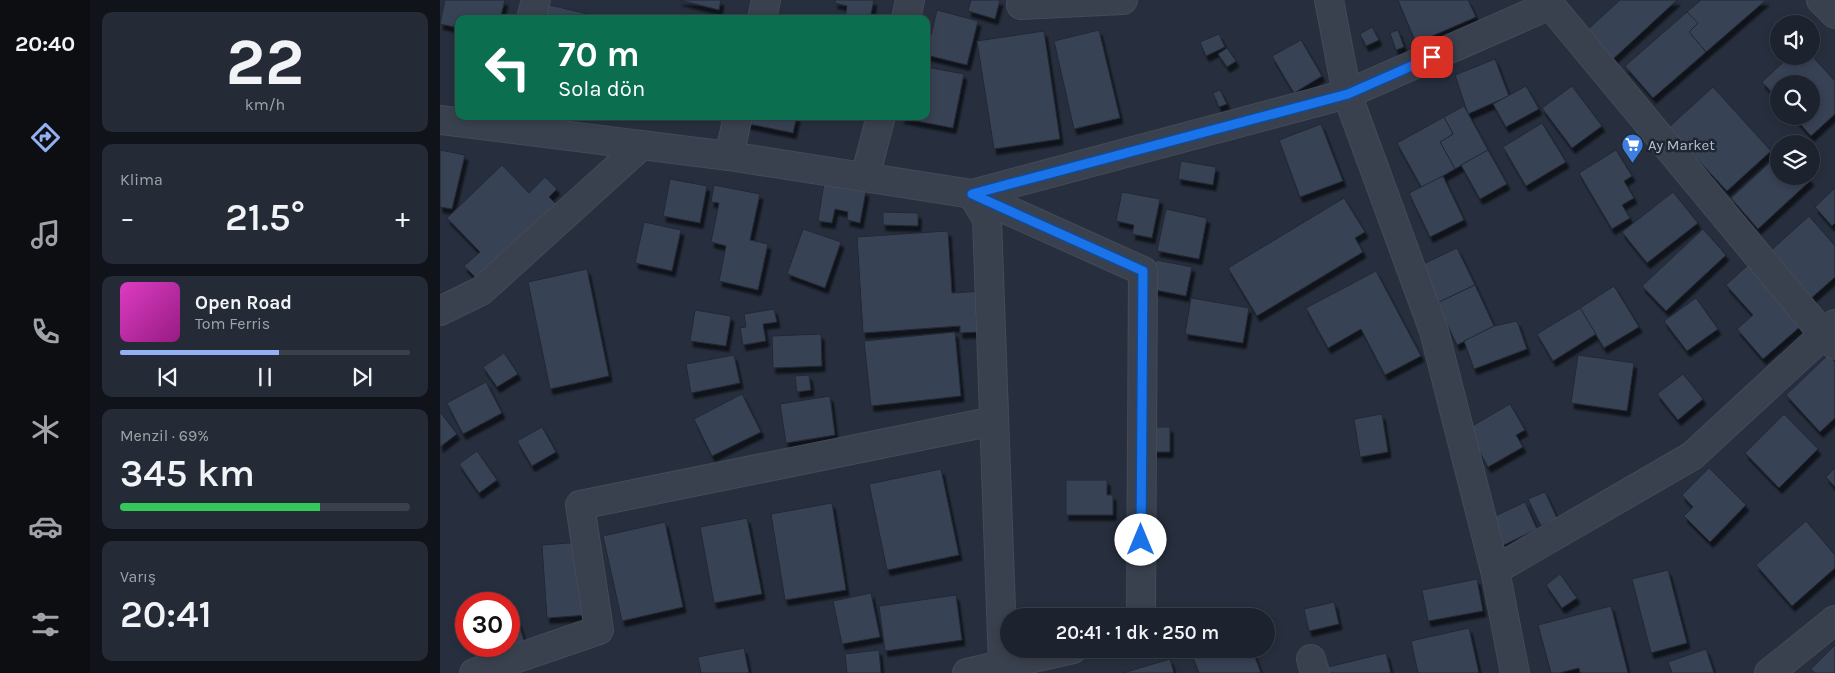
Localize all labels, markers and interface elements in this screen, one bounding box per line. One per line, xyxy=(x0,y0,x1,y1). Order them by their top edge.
map controls xyxy=(1770,15,1820,185)
button: sound xyxy=(1770,15,1820,65)
text: 22 xyxy=(226,24,304,100)
text: 20:40 xyxy=(15,31,75,57)
text: 70 m xyxy=(558,34,640,75)
icon: left xyxy=(475,35,540,100)
pin xyxy=(1411,36,1453,78)
icon: arrive xyxy=(1418,43,1446,71)
button: search xyxy=(1770,75,1820,125)
text: Sola dön xyxy=(558,76,645,102)
text: km/h xyxy=(245,95,285,114)
icon: directions xyxy=(28,120,63,155)
supermarket icon: Ay Market xyxy=(1620,133,1644,164)
button: layers xyxy=(1770,135,1820,185)
place label: Ay Market xyxy=(1648,136,1715,154)
text: Klima xyxy=(120,170,163,189)
text: 21.5° xyxy=(225,195,305,240)
text: − xyxy=(120,201,135,234)
text: + xyxy=(395,201,410,234)
icon: music xyxy=(28,217,63,252)
text: Open Road xyxy=(195,292,292,314)
icon: phone xyxy=(28,314,63,349)
text: Tom Ferris xyxy=(195,314,270,333)
icon: previous xyxy=(154,363,182,391)
icon: pause xyxy=(251,363,279,391)
icon: next xyxy=(348,363,376,391)
icon: climate xyxy=(28,412,63,447)
text: Menzil · 69% xyxy=(120,426,209,445)
text: 345 km xyxy=(120,451,255,496)
icon: car xyxy=(28,509,63,544)
position arrow xyxy=(1114,513,1166,565)
text: Varış xyxy=(120,567,156,586)
text: 20:41 xyxy=(120,592,212,637)
speed limit sign: 30 xyxy=(455,592,520,657)
icon: filters xyxy=(28,607,63,642)
text: 20:41 · 1 dk · 250 m xyxy=(1056,622,1219,644)

